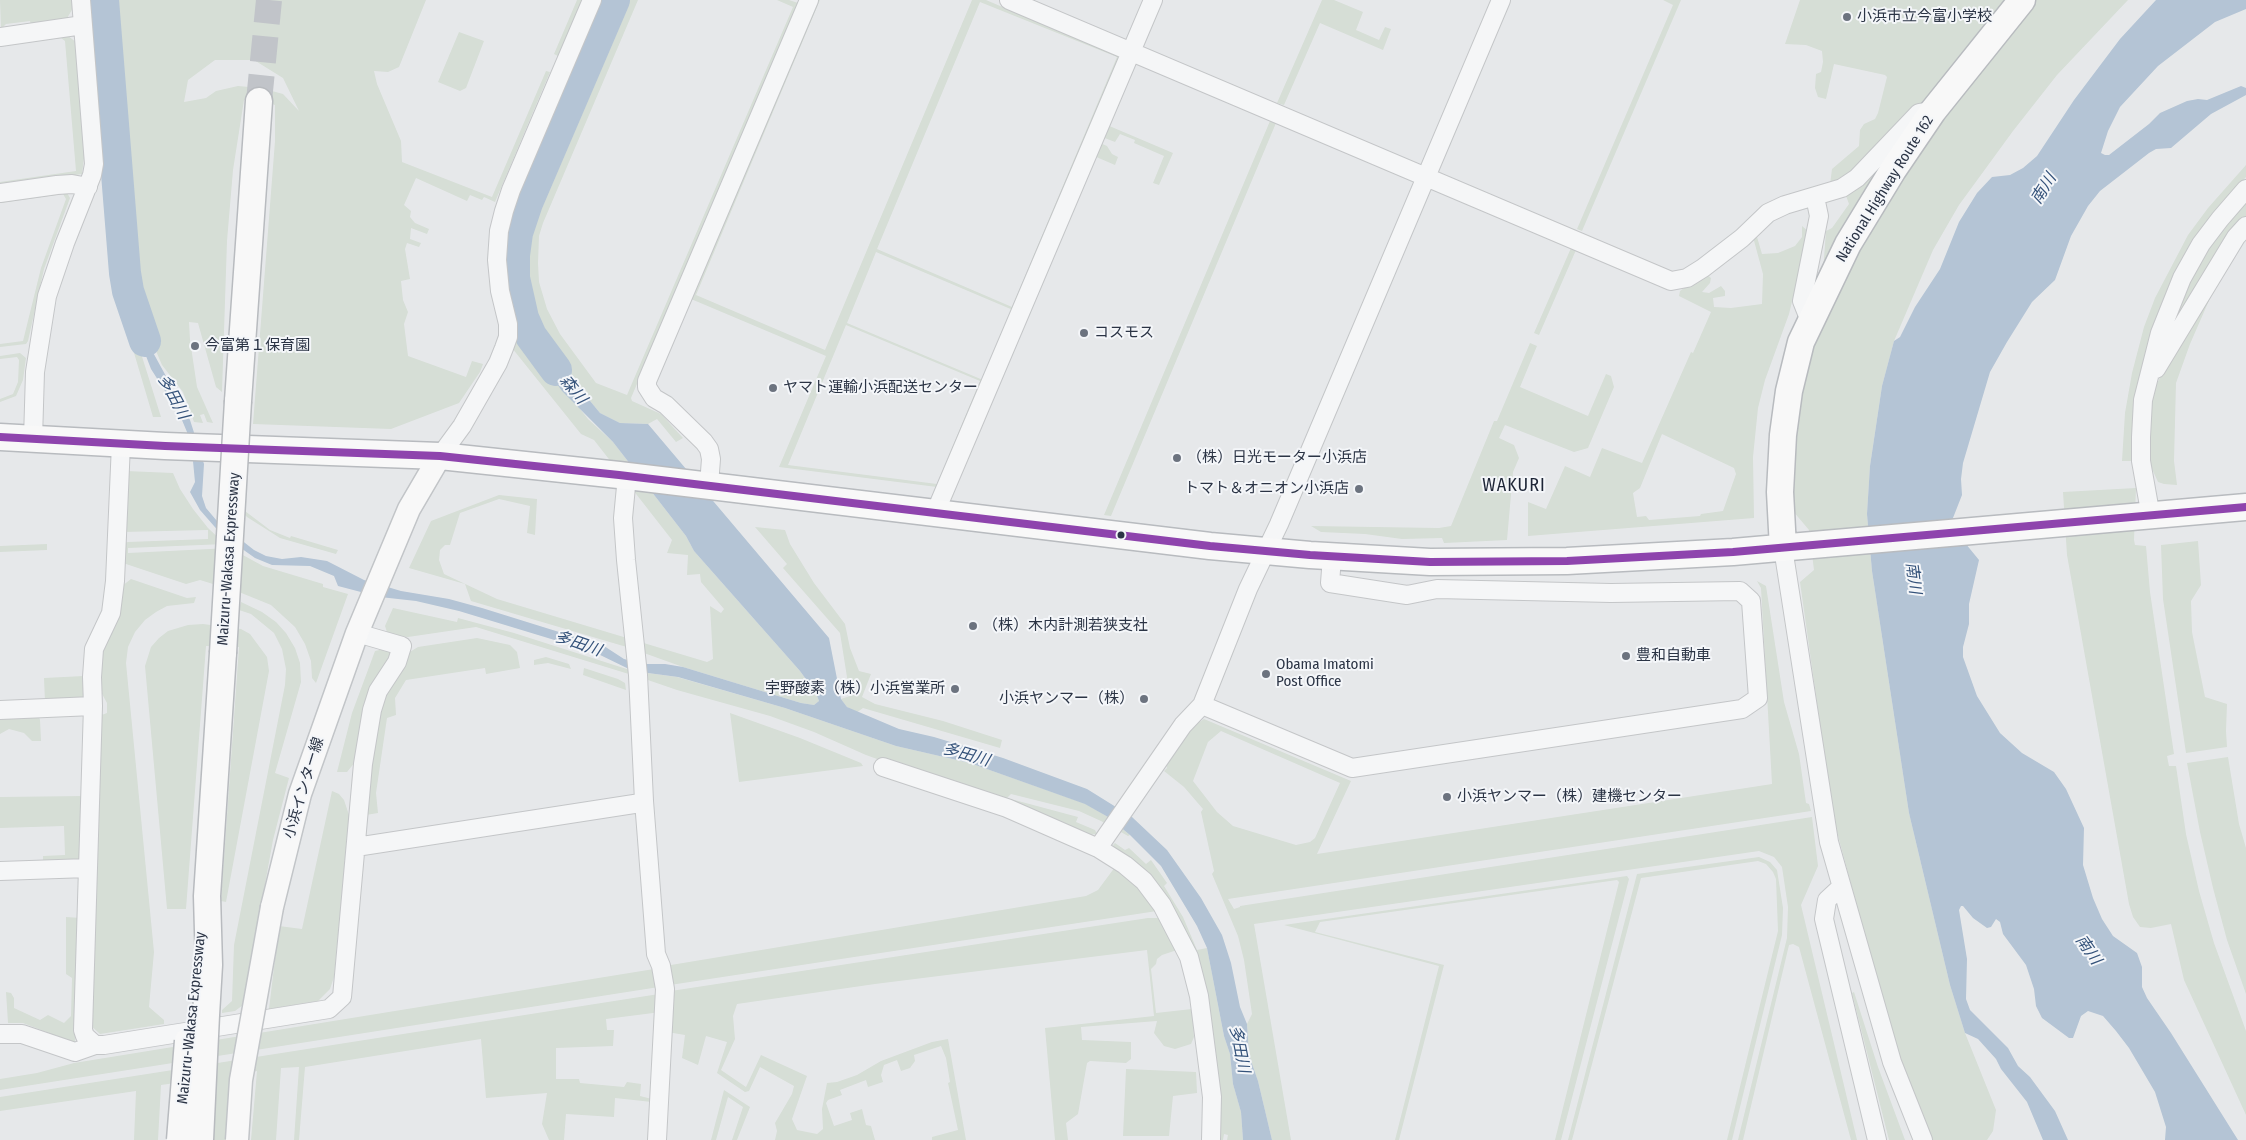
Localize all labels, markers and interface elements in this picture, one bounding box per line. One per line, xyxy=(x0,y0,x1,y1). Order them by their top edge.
place label: 小浜市立今富小学校 xyxy=(1857,8,1992,26)
marker: 小浜市立今富小学校 xyxy=(1841,11,1853,23)
street label: National Highway Route 162 xyxy=(1832,112,1938,266)
water label: 南川 xyxy=(2027,170,2061,208)
place label: コスモス xyxy=(1094,324,1154,342)
marker: コスモス xyxy=(1078,327,1090,339)
place label: 今富第１保育園 xyxy=(205,337,310,355)
marker: 今富第１保育園 xyxy=(189,340,201,352)
water label: 多田川 xyxy=(153,371,193,423)
water label: 森川 xyxy=(555,372,591,408)
place label: ヤマト運輸小浜配送センター xyxy=(783,379,978,397)
marker: ヤマト運輸小浜配送センター xyxy=(767,382,779,394)
place label: （株）日光モーター小浜店 xyxy=(1187,449,1367,467)
marker: （株）日光モーター小浜店 xyxy=(1171,452,1183,464)
street label: Maizuru-Wakasa Expressway xyxy=(214,472,244,646)
district label: WAKURI xyxy=(1482,475,1546,497)
place label: トマト＆オニオン小浜店 xyxy=(1184,480,1349,498)
marker: トマト＆オニオン小浜店 xyxy=(1353,483,1365,495)
unlabelled marker xyxy=(1116,530,1126,540)
water label: 南川 xyxy=(1902,561,1924,595)
place label: （株）木内計測若狭支社 xyxy=(983,617,1148,635)
marker: （株）木内計測若狭支社 xyxy=(967,620,979,632)
water label: 多田川 xyxy=(552,627,604,661)
place label: 豊和自動車 xyxy=(1636,647,1711,665)
marker: 豊和自動車 xyxy=(1620,650,1632,662)
place label: Obama Imatomi Post Office xyxy=(1276,656,1374,691)
marker: Obama Imatomi Post Office xyxy=(1260,668,1272,680)
place label: 宇野酸素（株）小浜営業所 xyxy=(765,680,945,698)
marker: 宇野酸素（株）小浜営業所 xyxy=(949,683,961,695)
place label: 小浜ヤンマー（株） xyxy=(999,690,1134,708)
marker: 小浜ヤンマー（株） xyxy=(1138,693,1150,705)
street label: 小浜インター線 xyxy=(280,735,328,841)
water label: 多田川 xyxy=(940,739,992,771)
place label: 小浜ヤンマー（株）建機センター xyxy=(1457,788,1682,806)
marker: 小浜ヤンマー（株）建機センター xyxy=(1441,791,1453,803)
street label: Maizuru-Wakasa Expressway xyxy=(174,931,210,1105)
water label: 南川 xyxy=(2071,931,2105,969)
water label: 多田川 xyxy=(1225,1024,1253,1074)

